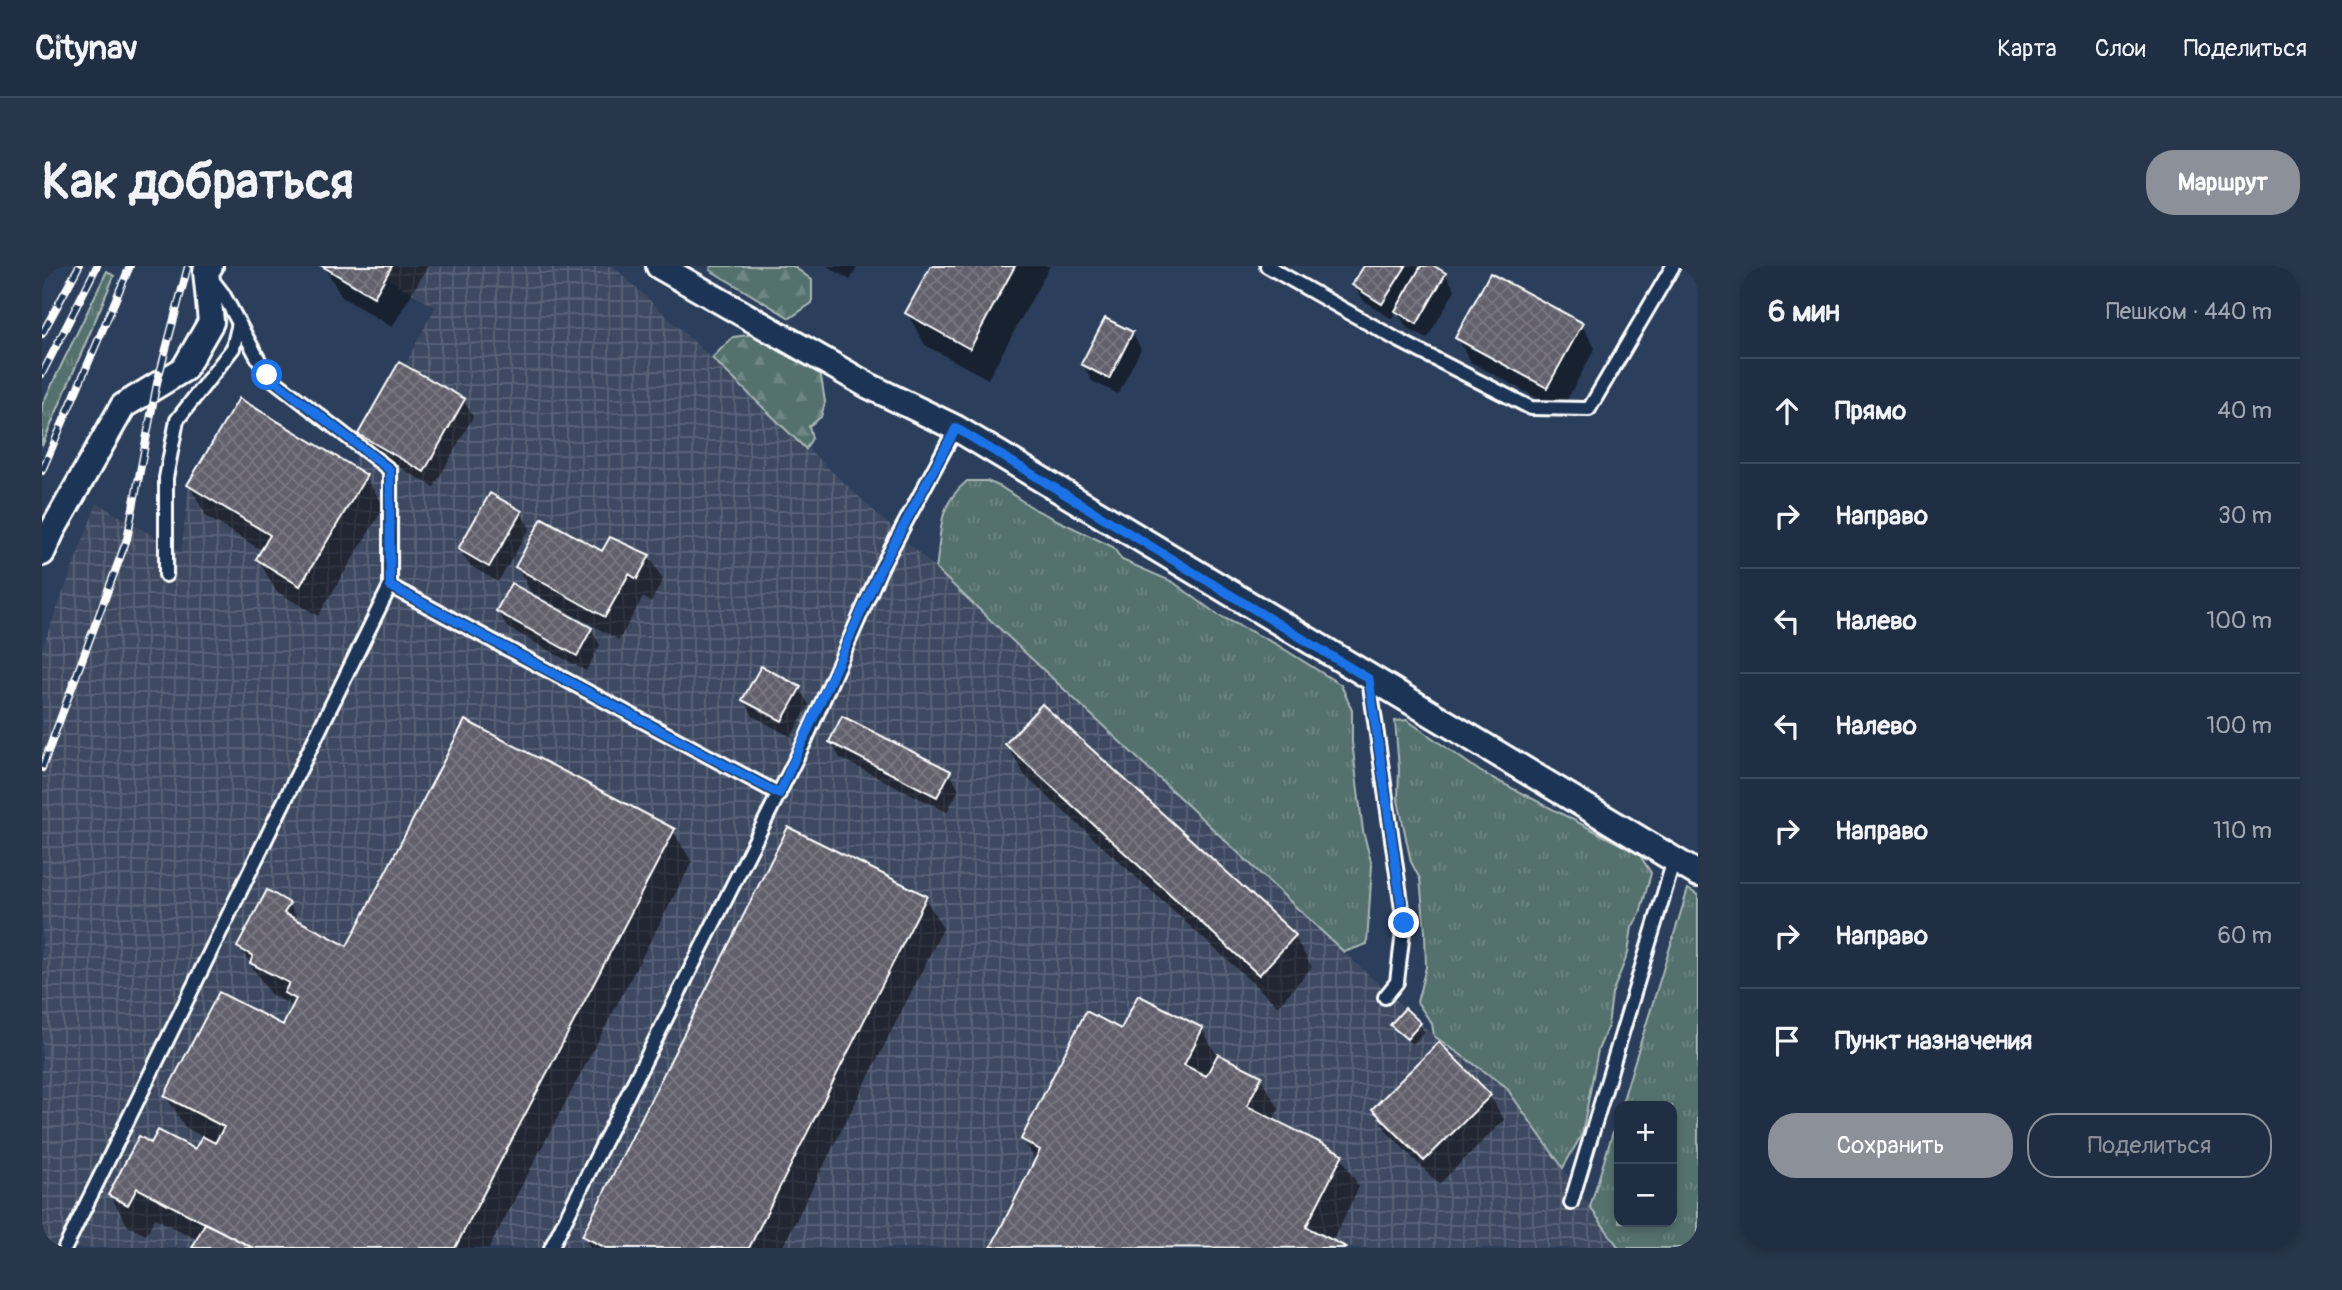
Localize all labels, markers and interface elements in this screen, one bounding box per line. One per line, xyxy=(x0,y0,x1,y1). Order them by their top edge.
text: Citynav xyxy=(35,28,138,69)
text: Карта xyxy=(1997,34,2057,63)
text: Слои xyxy=(2095,34,2146,63)
text: Поделиться xyxy=(2184,34,2307,63)
button: Маршрут xyxy=(2146,150,2300,215)
text: Как добраться xyxy=(42,152,354,213)
text: 6 мин xyxy=(1768,293,1840,330)
text: Пешком · 440 m xyxy=(2106,297,2272,326)
route start xyxy=(251,359,282,390)
icon: ahead xyxy=(1768,392,1806,430)
text: Прямо xyxy=(1835,395,1906,427)
text: 40 m xyxy=(2218,396,2272,425)
icon: right xyxy=(1768,497,1806,535)
text: Направо xyxy=(1835,500,1928,532)
text: 30 m xyxy=(2218,501,2272,530)
icon: left xyxy=(1768,602,1806,640)
text: Налево xyxy=(1835,605,1917,637)
text: 100 m xyxy=(2206,606,2272,635)
icon: left xyxy=(1768,707,1806,745)
text: Налево xyxy=(1835,710,1917,742)
text: 100 m xyxy=(2206,711,2272,740)
icon: right xyxy=(1768,812,1806,850)
text: Направо xyxy=(1835,815,1928,847)
text: 110 m xyxy=(2213,816,2272,845)
route end xyxy=(1388,907,1419,938)
icon: right xyxy=(1768,917,1806,955)
text: Направо xyxy=(1835,920,1928,952)
text: 60 m xyxy=(2217,921,2272,950)
icon: arrive xyxy=(1768,1022,1806,1060)
text: Пункт назначения xyxy=(1835,1025,2032,1057)
map controls xyxy=(1614,1101,1677,1227)
button: + xyxy=(1614,1101,1677,1164)
button: Сохранить xyxy=(1768,1113,2013,1178)
button: Поделиться xyxy=(2027,1113,2272,1178)
button: − xyxy=(1614,1164,1677,1227)

